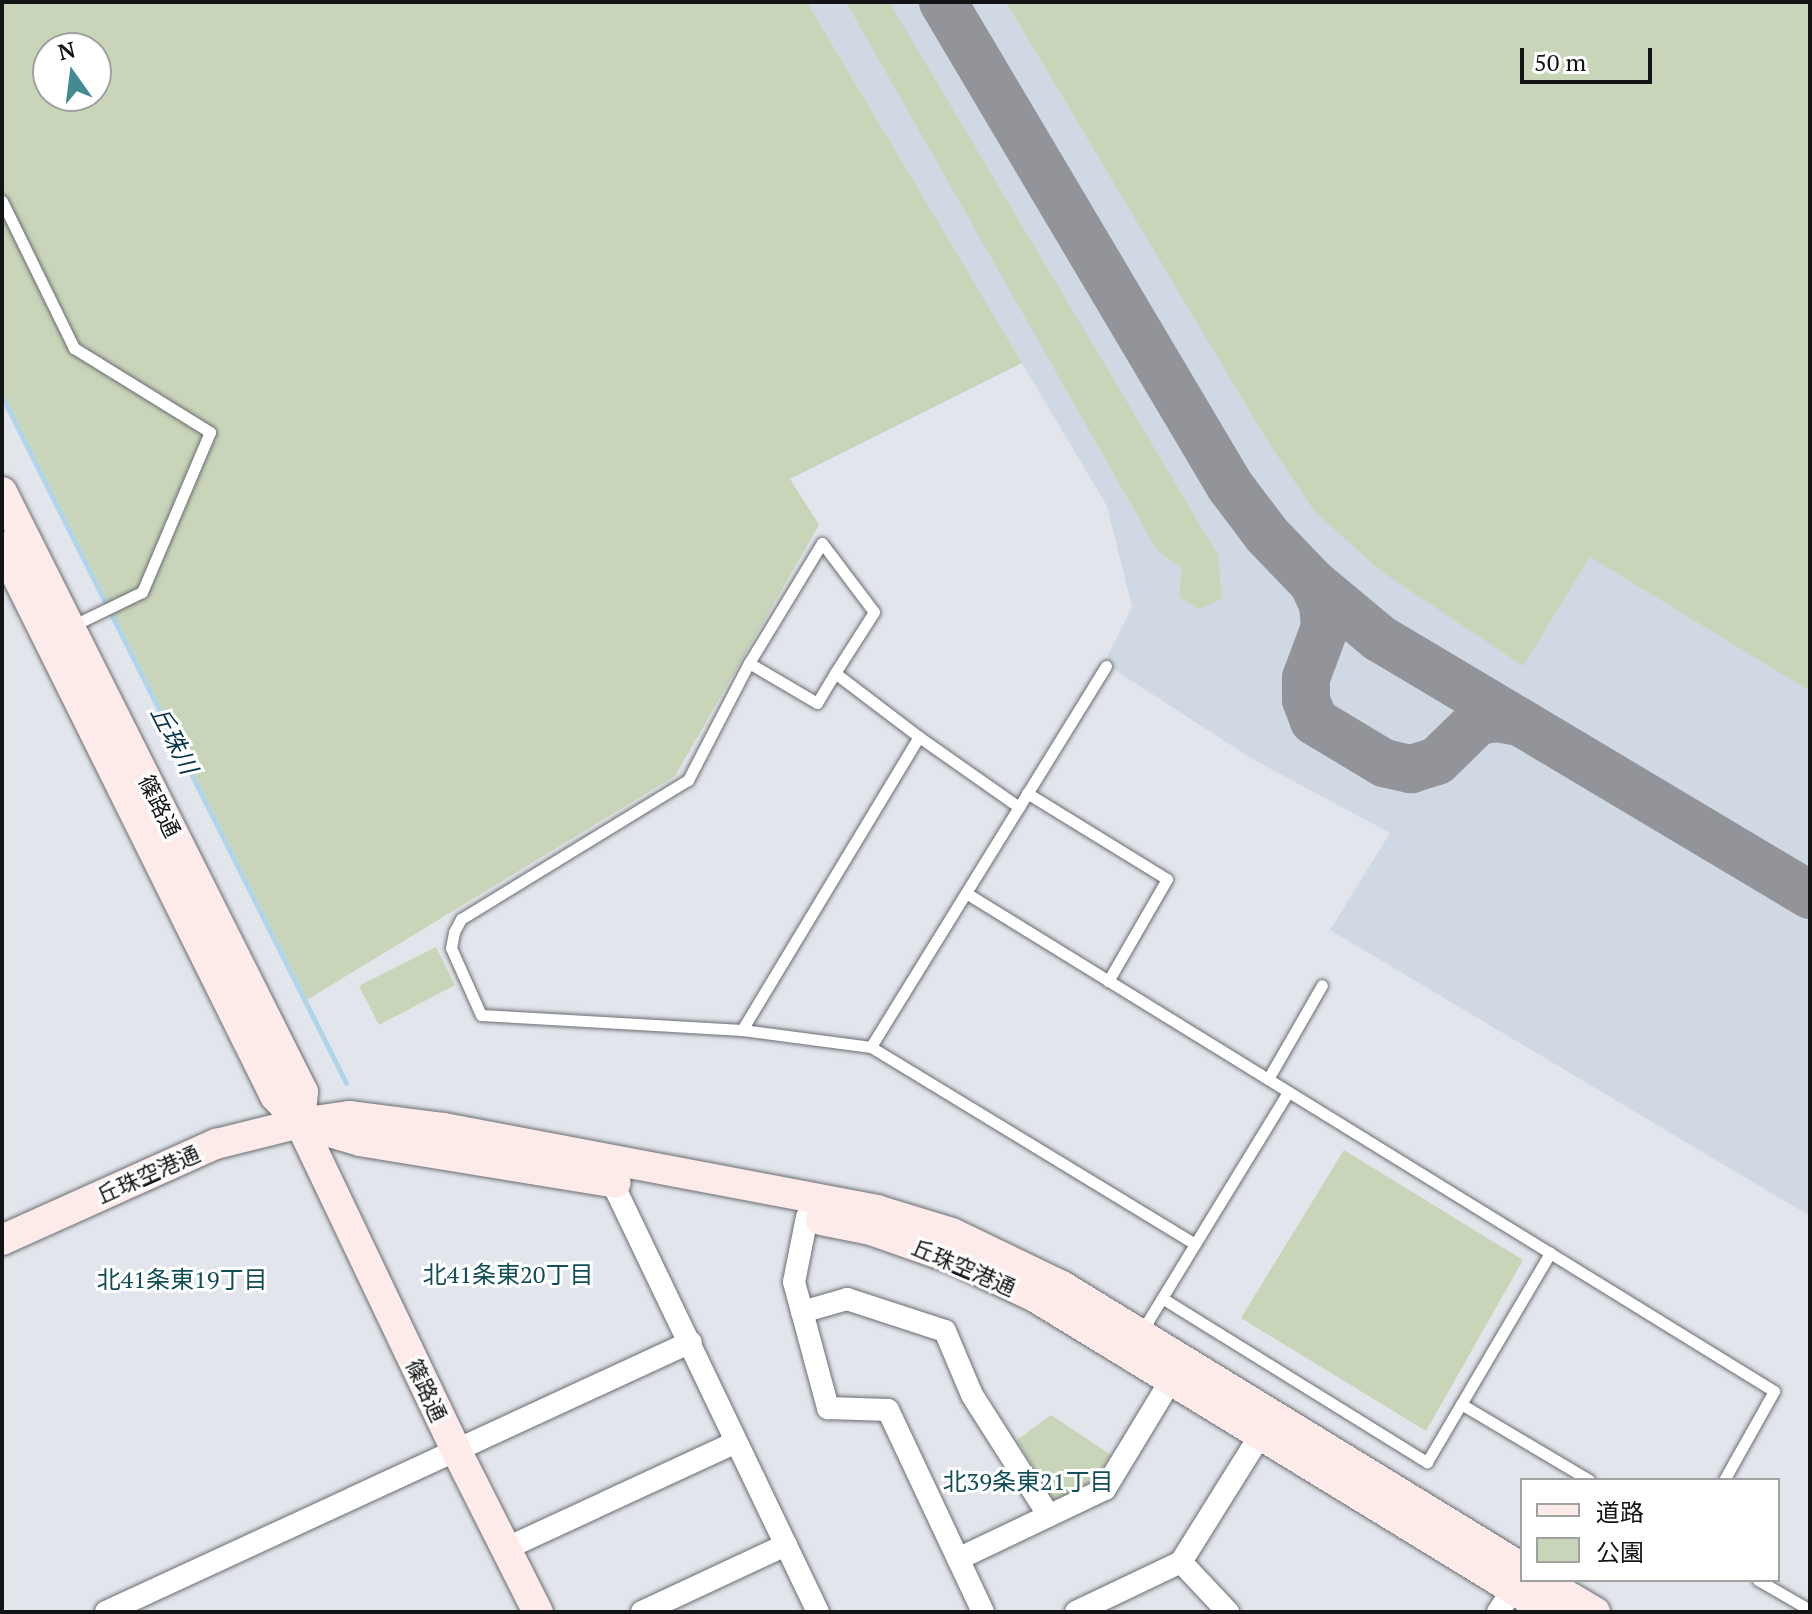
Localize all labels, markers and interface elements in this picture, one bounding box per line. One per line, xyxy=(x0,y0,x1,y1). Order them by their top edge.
north arrow xyxy=(32,32,112,112)
scale bar xyxy=(1524,32,1656,82)
text: N xyxy=(55,34,78,66)
text: 50 m xyxy=(1534,46,1586,78)
water label: 丘珠川 xyxy=(145,701,203,779)
street label: 篠路通 xyxy=(134,771,186,841)
street label: 丘珠空港通 xyxy=(92,1140,204,1208)
street label: 丘珠空港通 xyxy=(908,1233,1020,1301)
district label: 北41条東20丁目 xyxy=(422,1261,594,1289)
district label: 北41条東19丁目 xyxy=(96,1266,268,1294)
street label: 篠路通 xyxy=(401,1355,453,1425)
district label: 北39条東21丁目 xyxy=(942,1468,1114,1496)
legend xyxy=(1520,1478,1780,1582)
text: 道路 xyxy=(1596,1496,1644,1528)
text: 公園 xyxy=(1596,1536,1644,1568)

